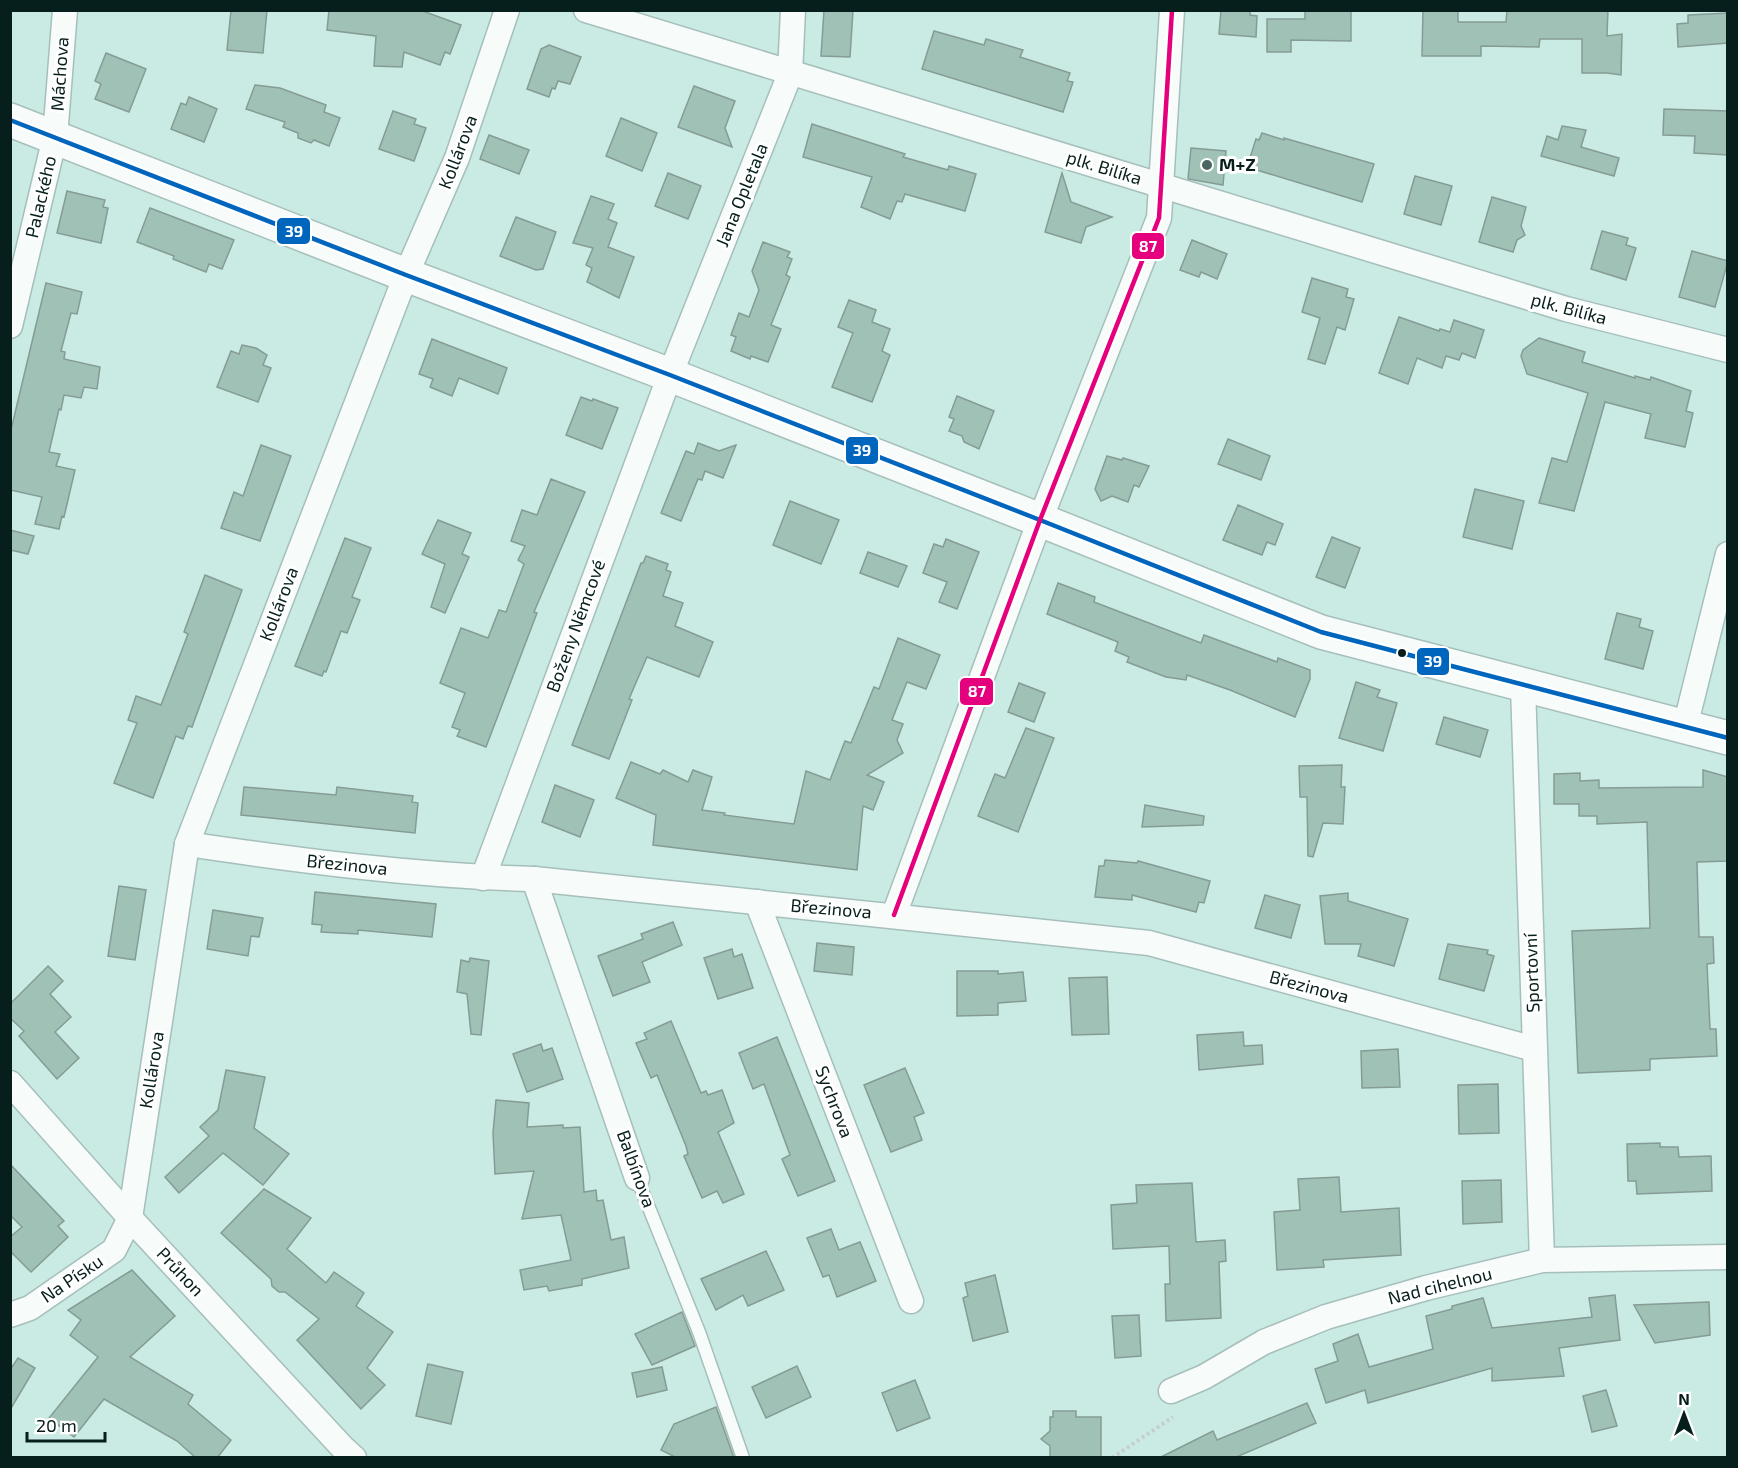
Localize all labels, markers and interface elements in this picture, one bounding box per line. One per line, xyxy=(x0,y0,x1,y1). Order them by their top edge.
street label: Máchova xyxy=(45,36,73,112)
street label: Kollárova xyxy=(433,111,481,192)
street label: Jana Opletala xyxy=(710,140,772,250)
street label: plk. Bilíka xyxy=(1064,145,1145,189)
place label: M+Z xyxy=(1219,153,1256,175)
street label: Palackého xyxy=(20,154,60,240)
marker: M+Z xyxy=(1200,158,1214,172)
line badge: 39 xyxy=(276,217,311,245)
text: 39 xyxy=(285,221,303,240)
line badge: 87 xyxy=(1131,232,1165,260)
text: 87 xyxy=(1139,236,1158,255)
street label: plk. Bilíka xyxy=(1529,287,1610,329)
line badge: 39 xyxy=(845,436,879,465)
text: 39 xyxy=(853,440,871,459)
street label: Boženy Němcové xyxy=(541,556,609,695)
street label: Kollárova xyxy=(254,563,302,644)
unlabelled marker xyxy=(1396,647,1408,659)
line badge: 39 xyxy=(1416,647,1450,676)
text: 39 xyxy=(1424,651,1442,670)
line badge: 87 xyxy=(959,677,994,706)
text: 87 xyxy=(968,681,987,700)
street label: Březinova xyxy=(305,849,389,879)
street label: Březinova xyxy=(790,893,873,923)
street label: Sportovní xyxy=(1519,932,1543,1013)
street label: Březinova xyxy=(1267,965,1351,1007)
street label: Kollárova xyxy=(134,1030,168,1110)
street label: Sychrova xyxy=(811,1063,859,1141)
street label: Balbínova xyxy=(613,1127,661,1210)
street label: Průhon xyxy=(152,1242,209,1300)
street label: Na Písku xyxy=(36,1249,107,1307)
street label: Nad cihelnou xyxy=(1385,1261,1494,1309)
north arrow xyxy=(1654,1384,1714,1444)
text: N xyxy=(1678,1389,1690,1408)
scale bar xyxy=(27,1405,105,1443)
text: 20 m xyxy=(36,1414,77,1436)

